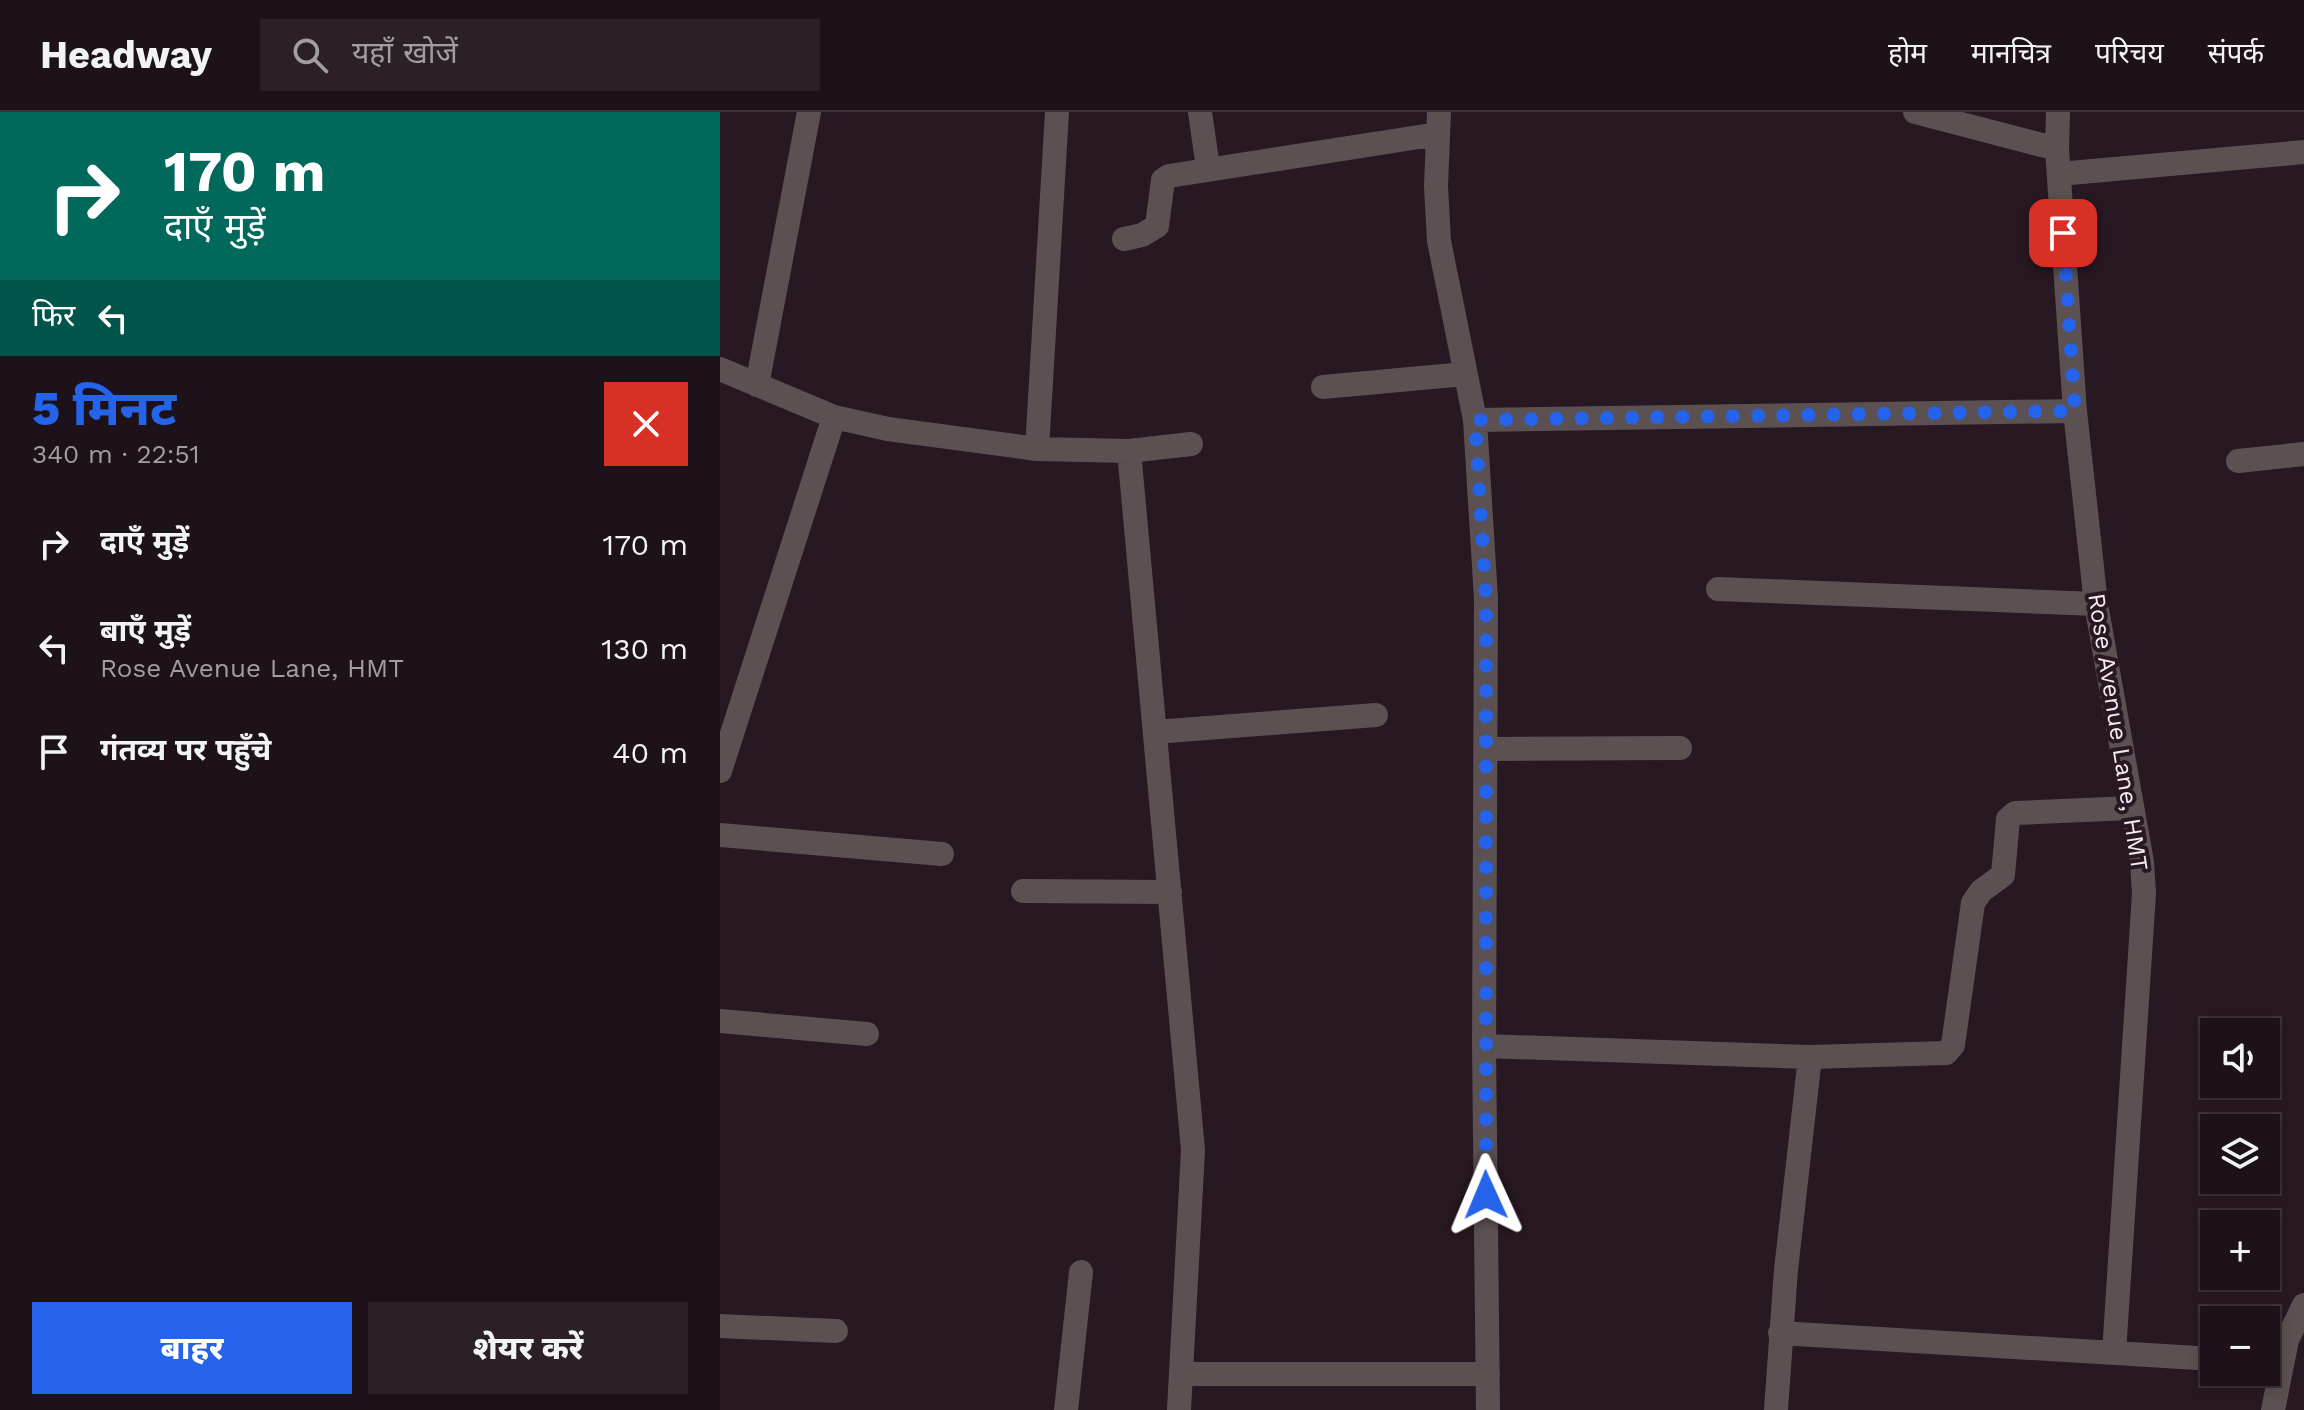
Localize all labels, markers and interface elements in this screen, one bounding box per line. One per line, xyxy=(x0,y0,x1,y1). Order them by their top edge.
search box xyxy=(260,19,820,91)
text: Headway xyxy=(40,33,212,77)
icon: search xyxy=(288,33,332,77)
text: यहाँ खोजें xyxy=(352,35,458,70)
text: होम xyxy=(1888,37,1927,70)
text: मानचित्र xyxy=(1971,37,2051,70)
text: परिचय xyxy=(2095,37,2164,70)
text: संपर्क xyxy=(2208,37,2264,70)
text: 170 m xyxy=(164,139,326,205)
icon: right xyxy=(32,144,136,248)
pin xyxy=(2029,199,2097,267)
text: दाएँ मुड़ें xyxy=(164,206,265,248)
icon: arrive xyxy=(2041,211,2085,255)
icon: left xyxy=(91,296,135,340)
text: फिर xyxy=(32,298,75,333)
text: 5 मिनट xyxy=(32,380,176,437)
button: close xyxy=(604,382,688,466)
text: 340 m · 22:51 xyxy=(32,439,200,469)
icon: right xyxy=(32,522,76,566)
text: दाएँ मुड़ें xyxy=(100,524,189,559)
text: 170 m xyxy=(603,527,688,562)
street label: Rose Avenue Lane, HMT xyxy=(2082,591,2154,873)
text: बाएँ मुड़ें xyxy=(100,613,191,648)
icon: left xyxy=(32,626,76,670)
text: 130 m xyxy=(601,631,688,666)
text: Rose Avenue Lane, HMT xyxy=(100,653,404,683)
icon: arrive xyxy=(32,730,76,774)
text: गंतव्य पर पहुँचे xyxy=(100,732,271,767)
text: 40 m xyxy=(612,735,688,770)
map controls xyxy=(2200,1018,2280,1386)
button: sound xyxy=(2200,1018,2280,1098)
button: layers xyxy=(2200,1114,2280,1194)
position arrow xyxy=(1444,1153,1528,1237)
button: + xyxy=(2200,1210,2280,1290)
button: बाहर xyxy=(32,1302,352,1394)
button: शेयर करें xyxy=(368,1302,688,1394)
button: − xyxy=(2200,1306,2280,1386)

